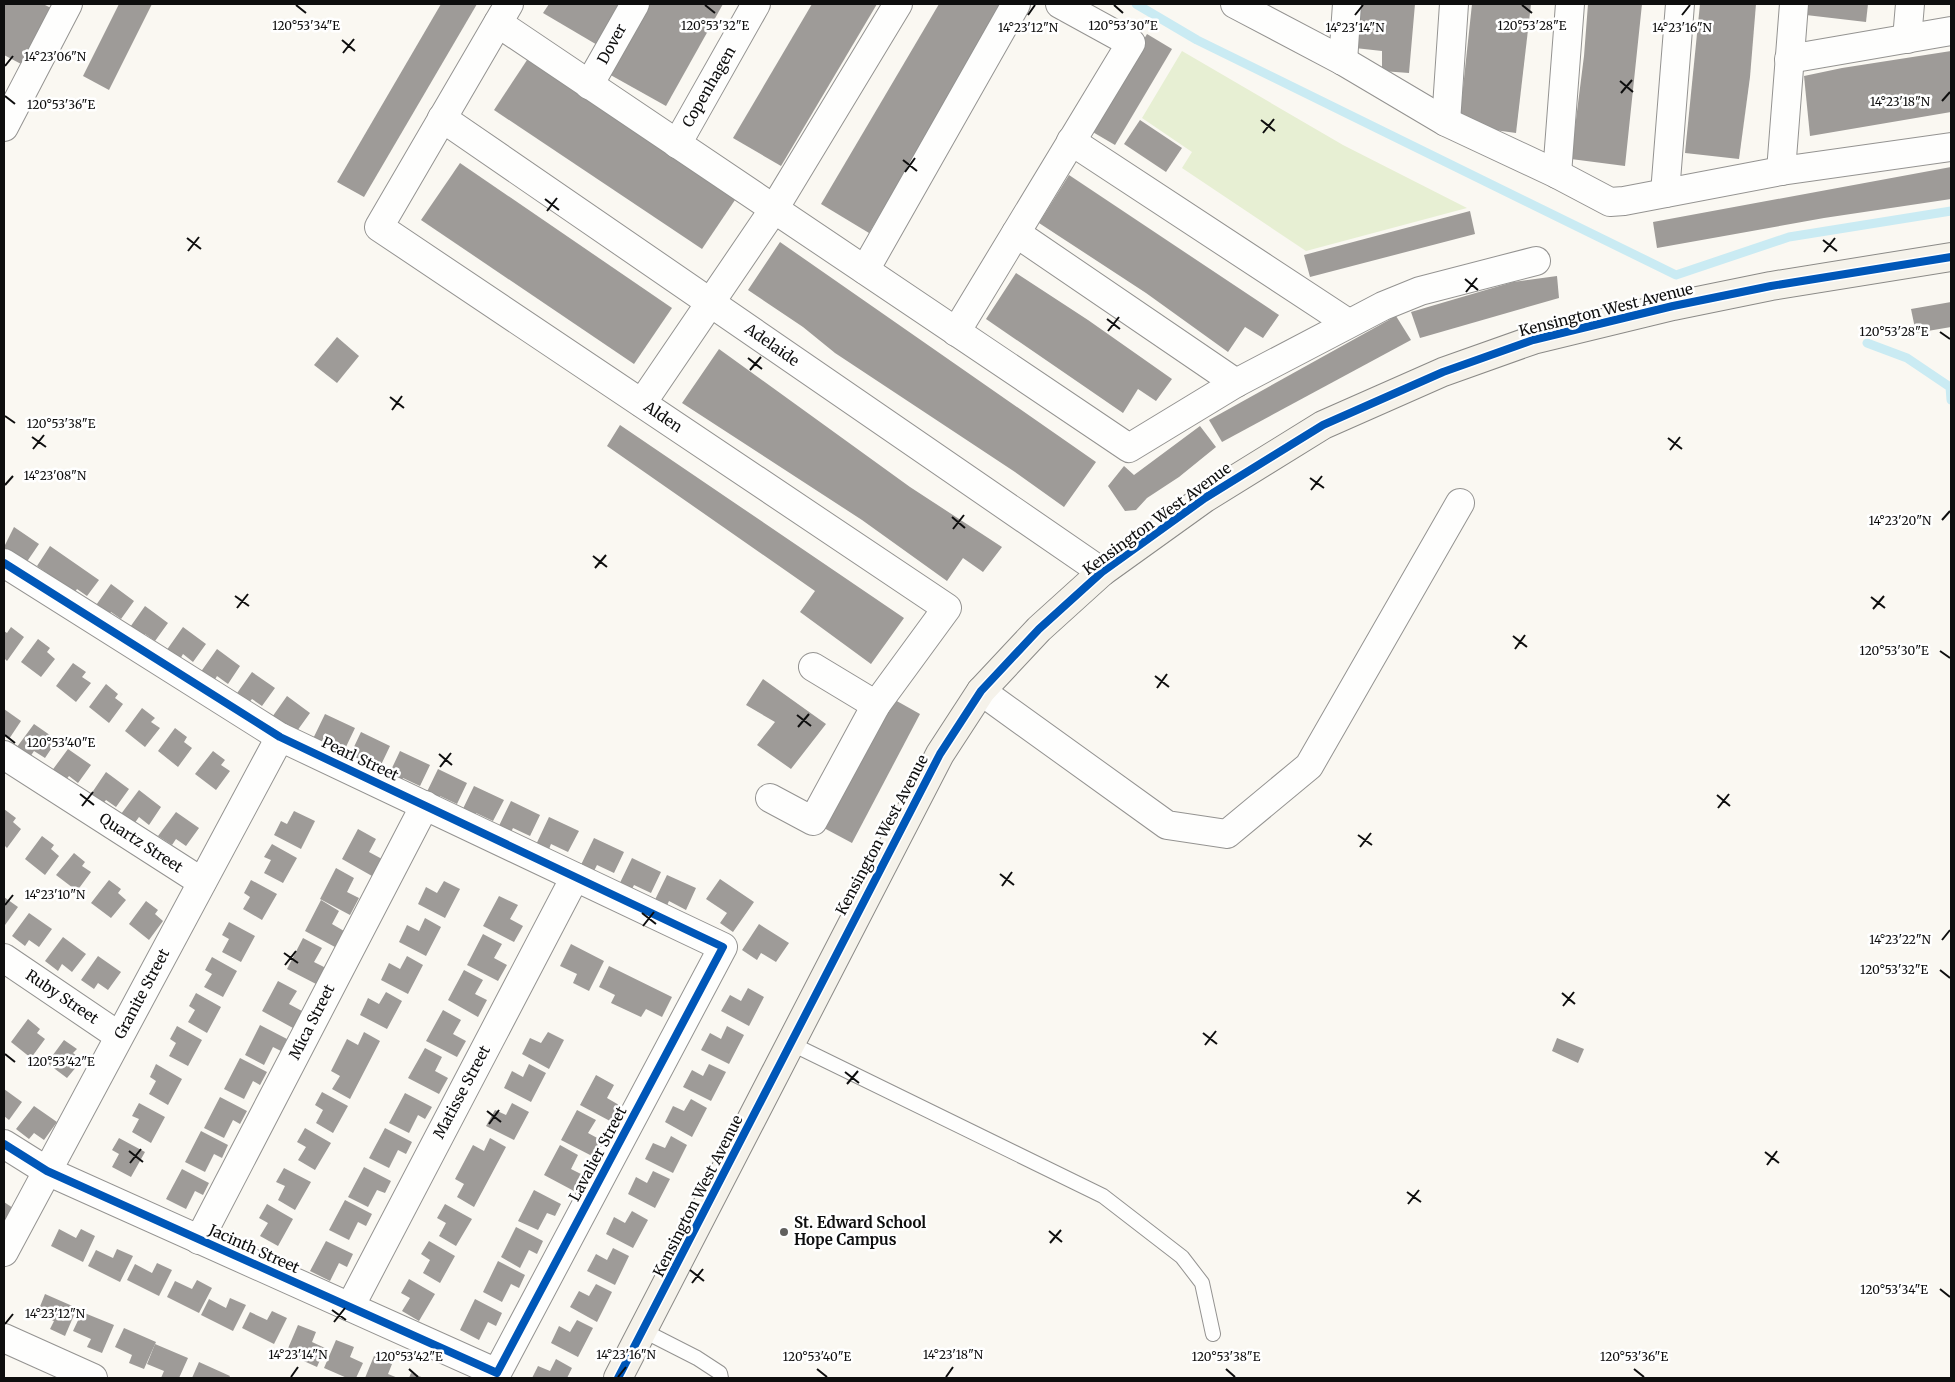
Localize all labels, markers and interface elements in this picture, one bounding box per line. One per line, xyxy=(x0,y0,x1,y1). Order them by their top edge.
text: 120°53'34"E xyxy=(272,18,340,33)
text: 120°53'32"E xyxy=(681,18,749,33)
text: 120°53'30"E xyxy=(1088,18,1158,33)
text: 120°53'28"E xyxy=(1498,18,1567,33)
street label: Dover xyxy=(593,20,630,67)
text: 14°23'12"N xyxy=(998,20,1059,35)
text: 14°23'14"N xyxy=(1326,20,1385,35)
text: 14°23'16"N xyxy=(1652,20,1712,35)
street label: Copenhagen xyxy=(678,43,739,131)
text: 14°23'06"N xyxy=(24,49,87,64)
text: 14°23'18"N xyxy=(1870,94,1931,109)
text: 120°53'36"E xyxy=(27,97,95,112)
street label: Kensington West Avenue xyxy=(1517,279,1695,340)
street label: Adelaide xyxy=(741,318,803,370)
text: 120°53'28"E xyxy=(1860,324,1929,339)
street label: Alden xyxy=(640,396,686,436)
text: 120°53'38"E xyxy=(27,416,96,431)
street label: Kensington West Avenue xyxy=(1079,458,1235,579)
text: 14°23'08"N xyxy=(24,468,87,483)
text: 14°23'20"N xyxy=(1869,513,1932,528)
text: 120°53'30"E xyxy=(1859,643,1929,658)
street label: Pearl Street xyxy=(319,732,402,785)
text: 120°53'40"E xyxy=(27,735,96,750)
street label: Kensington West Avenue xyxy=(831,751,932,918)
street label: Quartz Street xyxy=(96,809,187,877)
text: 14°23'10"N xyxy=(25,887,86,902)
text: 14°23'22"N xyxy=(1869,932,1932,947)
street label: Granite Street xyxy=(110,945,173,1042)
text: 120°53'32"E xyxy=(1860,962,1928,977)
street label: Ruby Street xyxy=(22,965,102,1028)
street label: Mica Street xyxy=(285,981,339,1062)
street label: Matisse Street xyxy=(429,1042,494,1142)
text: 120°53'42"E xyxy=(27,1054,95,1069)
street label: Lavalier Street xyxy=(565,1103,631,1204)
street label: Kensington West Avenue xyxy=(649,1112,747,1280)
place label: St. Edward School Hope Campus xyxy=(794,1213,926,1249)
street label: Jacinth Street xyxy=(205,1220,303,1277)
marker: St. Edward School Hope Campus xyxy=(778,1226,790,1238)
text: 120°53'34"E xyxy=(1860,1282,1928,1297)
text: 14°23'12"N xyxy=(25,1306,86,1321)
text: 14°23'14"N xyxy=(269,1347,328,1362)
text: 14°23'16"N xyxy=(596,1347,656,1362)
text: 14°23'18"N xyxy=(923,1347,984,1362)
text: 120°53'42"E xyxy=(375,1349,443,1364)
text: 120°53'40"E xyxy=(783,1349,852,1364)
text: 120°53'38"E xyxy=(1192,1349,1261,1364)
text: 120°53'36"E xyxy=(1600,1349,1668,1364)

